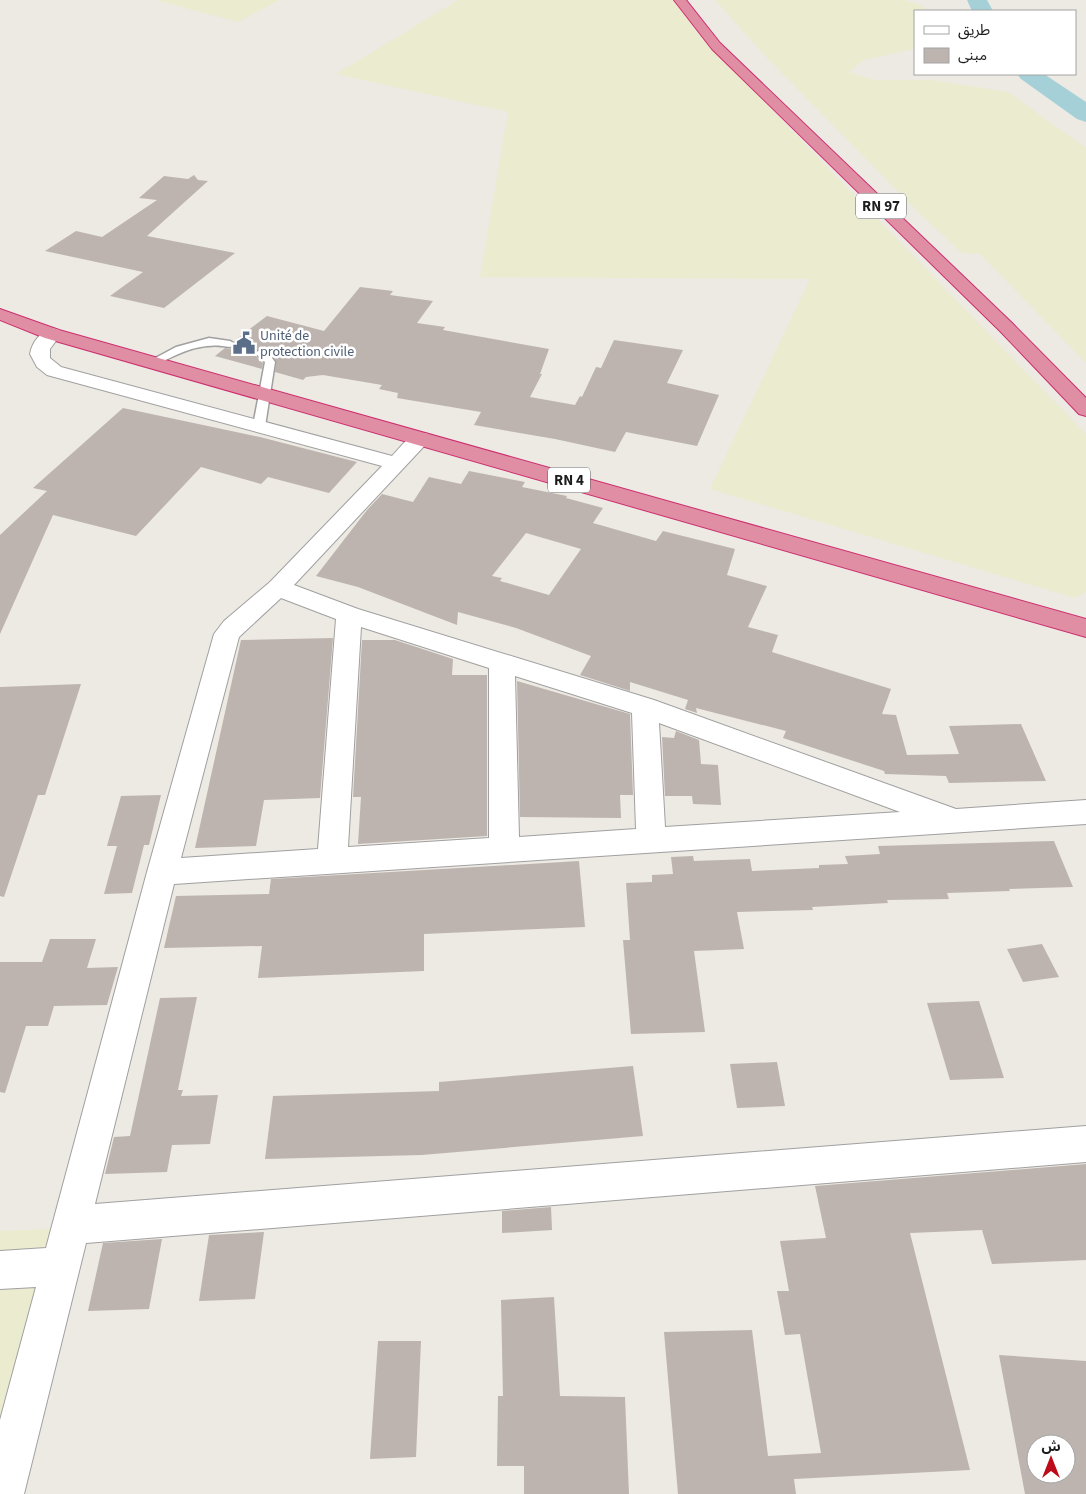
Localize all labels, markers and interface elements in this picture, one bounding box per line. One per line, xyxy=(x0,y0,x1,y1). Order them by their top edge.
legend xyxy=(914,10,1076,75)
text: طريق xyxy=(958,20,990,41)
text: مبنى xyxy=(958,45,987,66)
road number: RN 97 xyxy=(856,194,906,218)
place label: Unité de protection civile xyxy=(260,326,354,362)
public building icon: Unité de protection civile xyxy=(231,330,257,356)
road number: RN 4 xyxy=(548,468,590,492)
north arrow xyxy=(1026,1434,1076,1484)
text: ش xyxy=(1041,1437,1061,1457)

